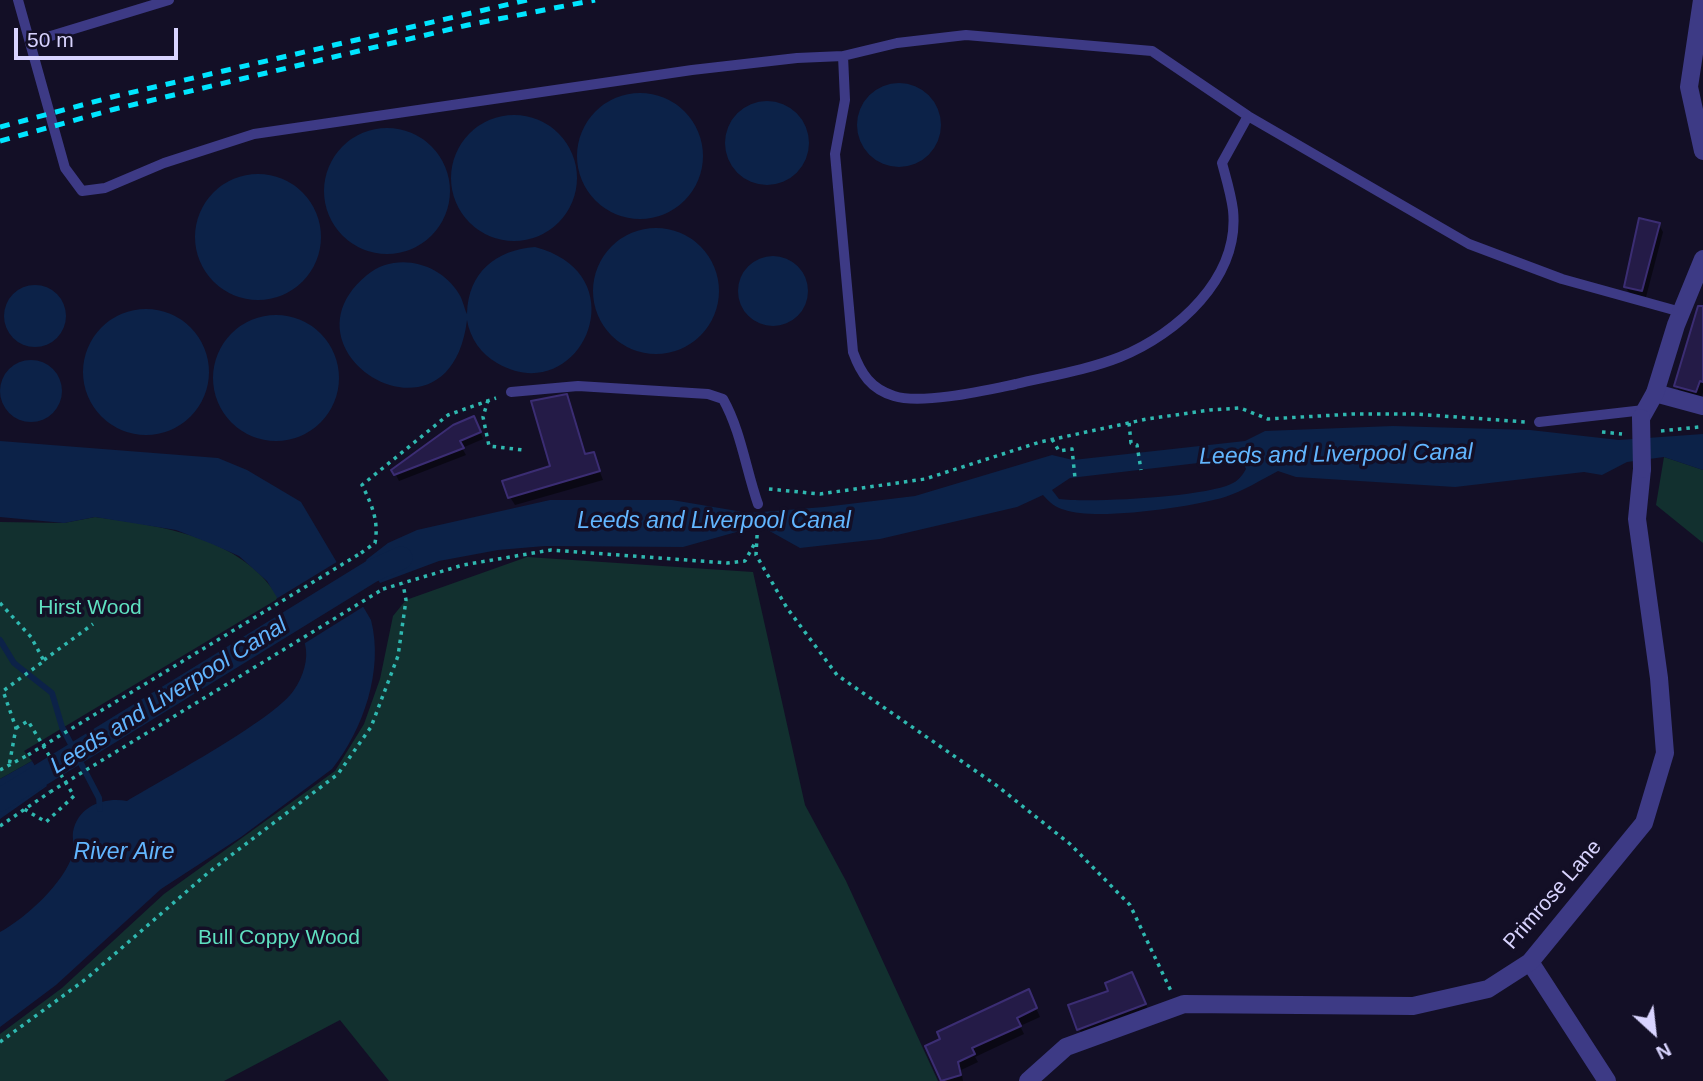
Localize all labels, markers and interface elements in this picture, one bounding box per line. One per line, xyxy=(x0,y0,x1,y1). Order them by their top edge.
scale bar xyxy=(18,14,182,58)
text: 50 m xyxy=(27,28,74,51)
water label: Leeds and Liverpool Canal xyxy=(1199,439,1473,471)
water label: Leeds and Liverpool Canal xyxy=(577,508,851,536)
park label: Hirst Wood xyxy=(38,595,142,621)
water label: Leeds and Liverpool Canal xyxy=(46,612,292,780)
street label: Primrose Lane xyxy=(1499,835,1607,955)
water label: River Aire xyxy=(74,839,174,867)
park label: Bull Coppy Wood xyxy=(198,925,360,951)
north arrow xyxy=(1619,997,1689,1067)
text: N xyxy=(1653,1039,1675,1064)

